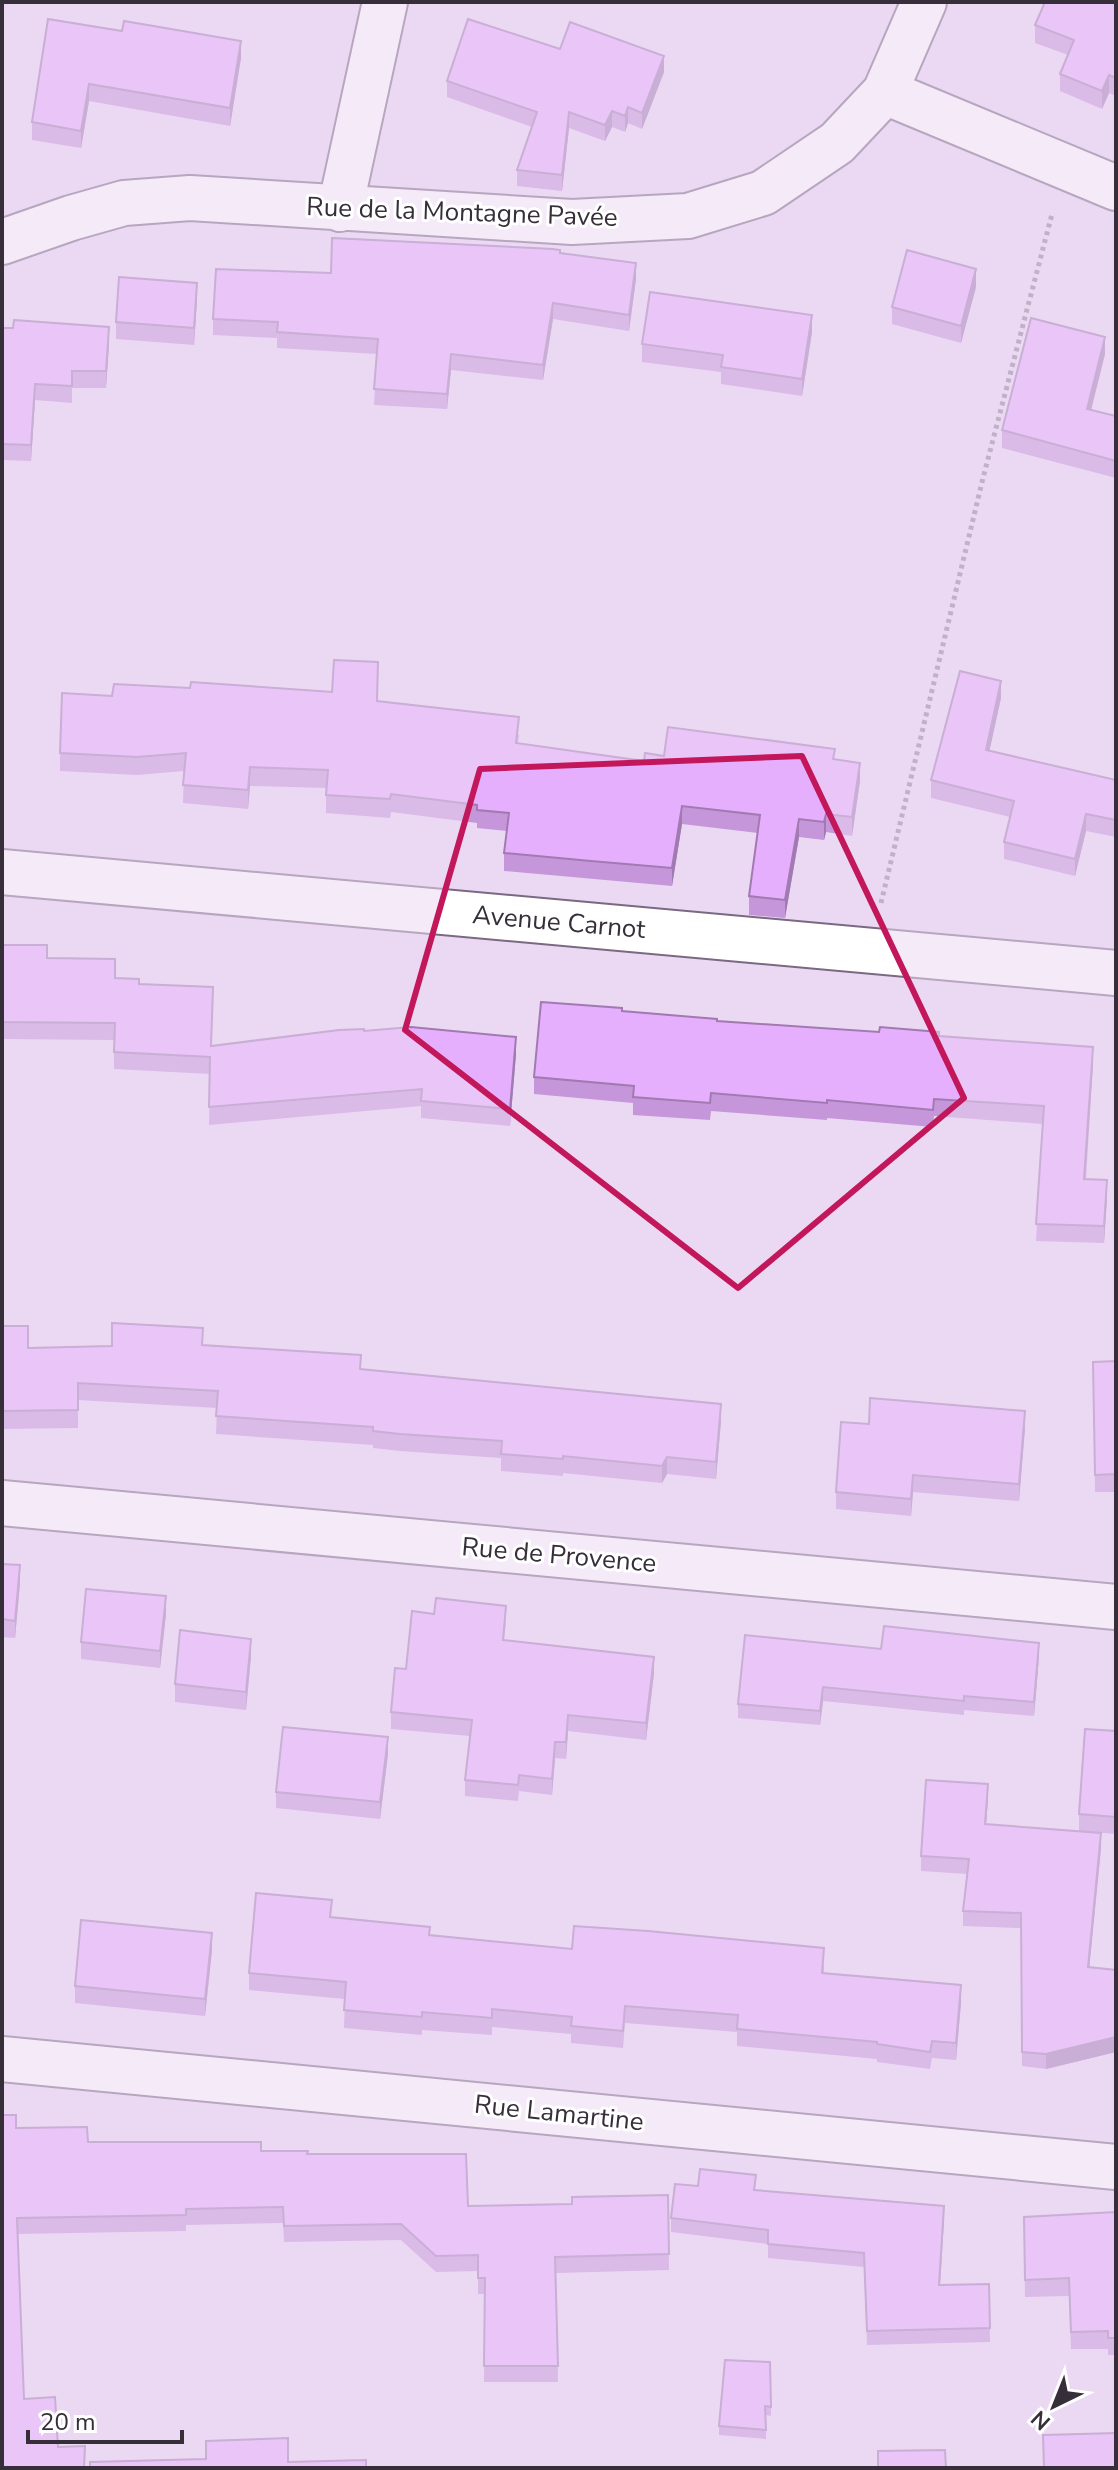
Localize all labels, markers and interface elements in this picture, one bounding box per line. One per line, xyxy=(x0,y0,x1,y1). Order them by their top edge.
street label: Rue de la Montagne Pavée xyxy=(306,189,618,235)
street label: Avenue Carnot xyxy=(471,897,648,947)
street label: Rue de Provence xyxy=(460,1529,658,1581)
street label: Rue Lamartine xyxy=(473,2087,645,2139)
north arrow xyxy=(1014,2366,1094,2446)
scale bar xyxy=(28,2394,182,2444)
text: N xyxy=(1025,2403,1057,2436)
text: 20 m xyxy=(40,2406,96,2438)

